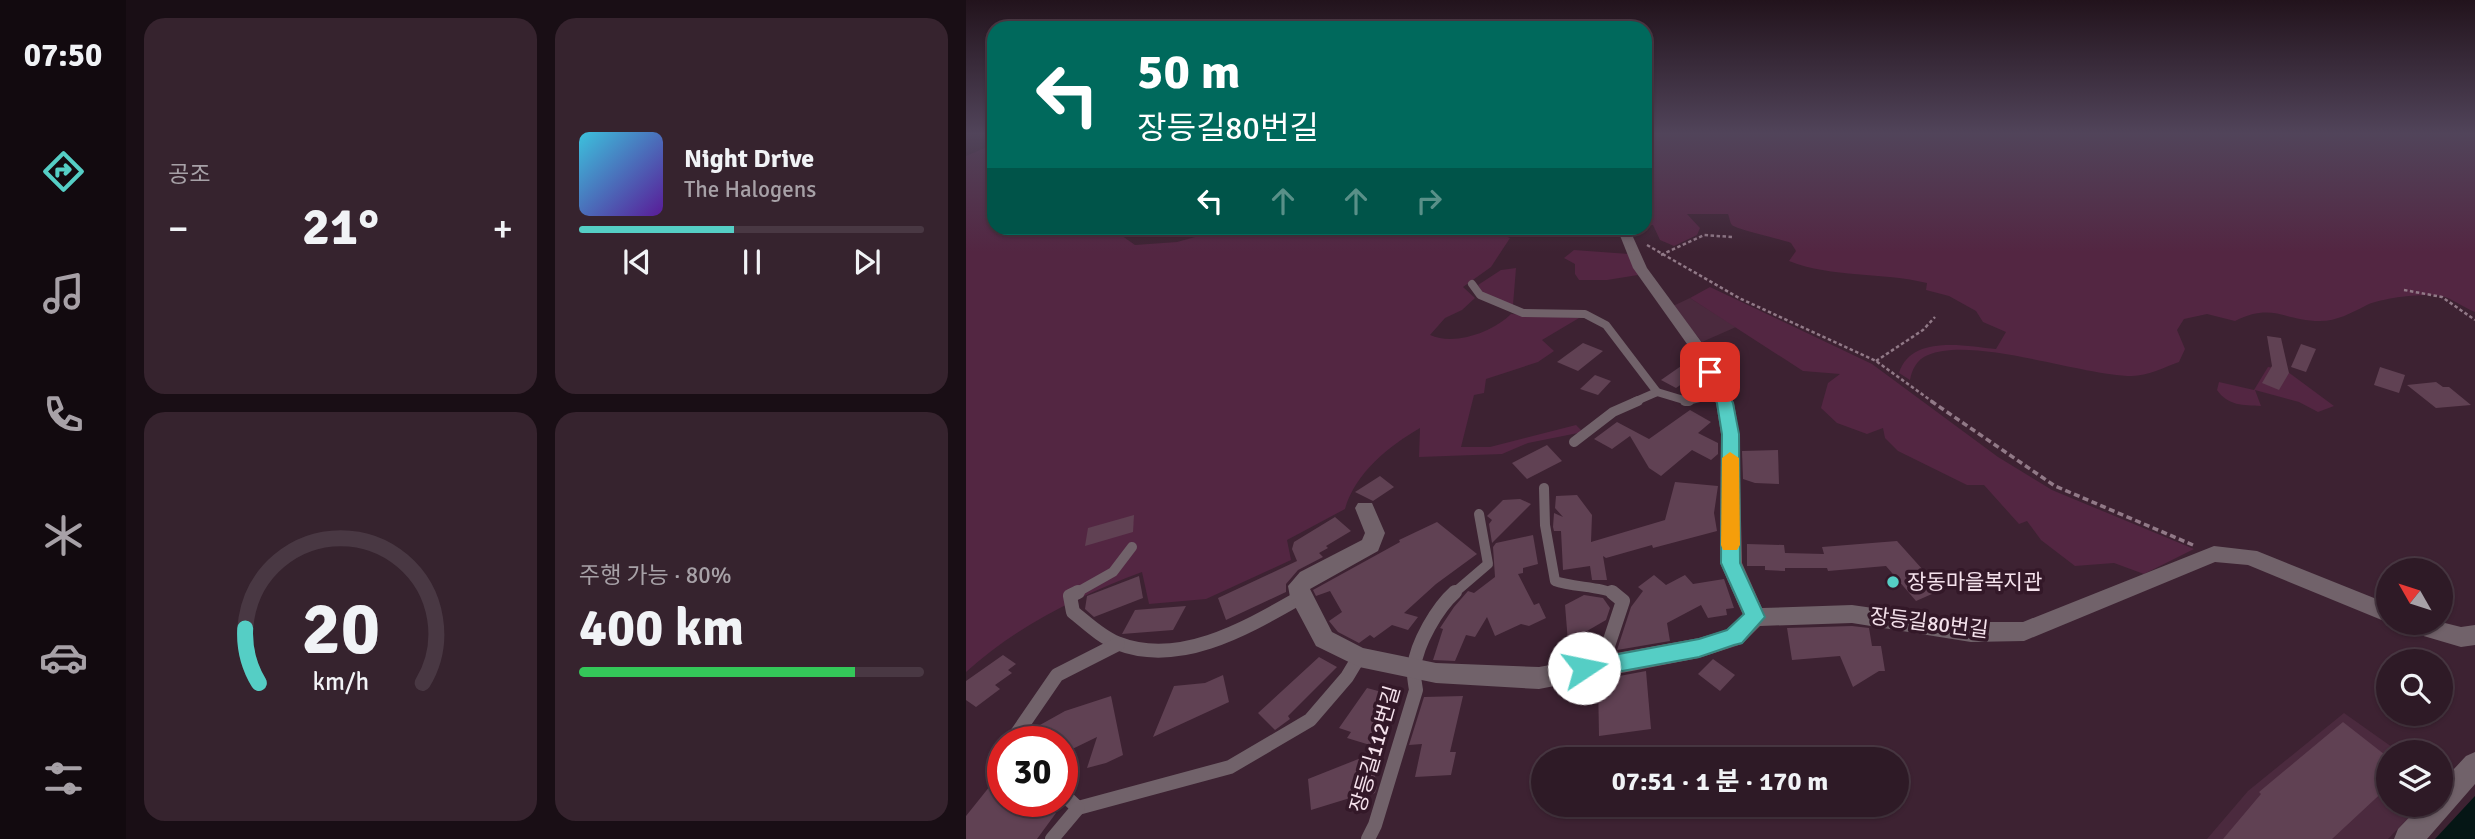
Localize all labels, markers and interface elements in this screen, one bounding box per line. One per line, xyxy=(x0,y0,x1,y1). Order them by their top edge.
text: 07:50 xyxy=(24,36,102,75)
text: 50 m xyxy=(1137,42,1240,102)
icon: left xyxy=(1022,49,1113,140)
text: 장등길80번길 xyxy=(1137,109,1319,148)
text: Night Drive xyxy=(684,143,814,175)
icon: directions xyxy=(39,147,88,196)
text: 공조 xyxy=(168,160,210,189)
text: The Halogens xyxy=(684,175,816,204)
icon: left xyxy=(1191,182,1229,220)
icon: ahead xyxy=(1264,182,1302,220)
icon: ahead xyxy=(1337,182,1375,220)
icon: right xyxy=(1410,182,1448,220)
text: 21° xyxy=(302,195,379,259)
text: − xyxy=(168,205,189,252)
text: + xyxy=(492,205,513,252)
icon: previous xyxy=(618,243,656,281)
icon: pause xyxy=(733,243,771,281)
icon: next xyxy=(848,243,886,281)
icon: music xyxy=(39,269,88,318)
pin xyxy=(1680,342,1740,402)
icon: arrive xyxy=(1691,353,1729,391)
icon: phone xyxy=(39,390,88,439)
icon: climate xyxy=(39,511,88,560)
north arrow xyxy=(2376,558,2454,635)
map controls xyxy=(2376,558,2453,817)
text: 주행 가능 · 80% xyxy=(579,561,732,590)
place label: 장동마을복지관 xyxy=(1907,569,2042,595)
marker: 장동마을복지관 xyxy=(1885,574,1901,590)
text: 20 xyxy=(301,585,380,674)
text: 400 km xyxy=(579,596,744,660)
street label: 장등길80번길 xyxy=(1868,603,1990,643)
position arrow xyxy=(1547,631,1621,705)
icon: car xyxy=(39,633,88,682)
button: search xyxy=(2376,649,2453,726)
text: km/h xyxy=(312,665,369,696)
street label: 장등길112번길 xyxy=(1345,683,1405,815)
speed limit sign: 30 xyxy=(987,726,1078,817)
button: layers xyxy=(2376,740,2453,817)
icon: filters xyxy=(39,754,88,803)
text: 07:51 · 1 분 · 170 m xyxy=(1612,766,1828,798)

